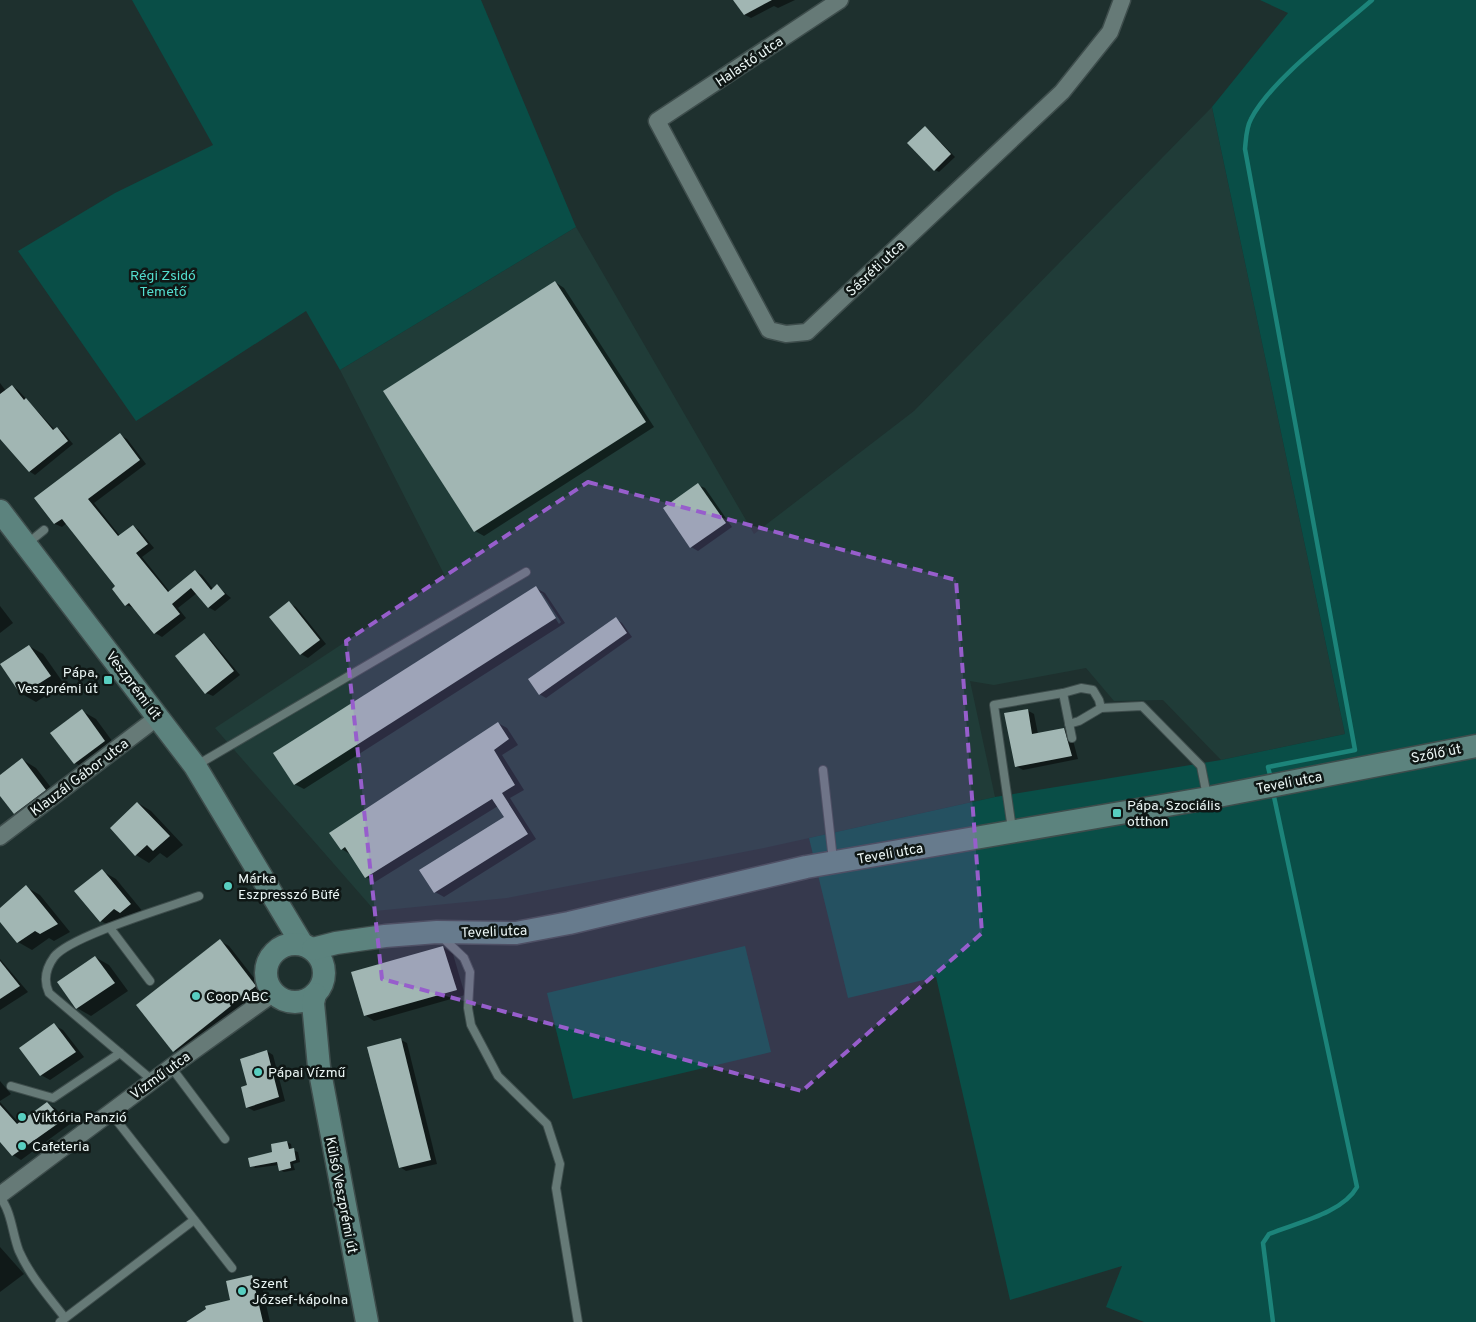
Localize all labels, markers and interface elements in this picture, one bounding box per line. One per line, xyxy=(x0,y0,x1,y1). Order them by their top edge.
street label: Halastó utca xyxy=(713,33,787,91)
street label: Sásréti utca xyxy=(843,238,909,301)
park label: Régi Zsidó Temető xyxy=(130,268,196,301)
street label: Veszprémi út xyxy=(102,648,164,723)
place label: Pápa, Veszprémi út xyxy=(17,665,98,698)
marker: Pápa, Veszprémi út xyxy=(102,674,114,686)
street label: Klauzál Gábor utca xyxy=(28,736,132,821)
street label: Szőlő út xyxy=(1410,741,1463,768)
street label: Teveli utca xyxy=(1255,769,1324,798)
place label: Pápa, Szociális otthon xyxy=(1127,798,1220,831)
marker: Pápa, Szociális otthon xyxy=(1111,807,1123,819)
street label: Teveli utca xyxy=(856,840,925,869)
place label: Márka Eszpresszó Büfé xyxy=(238,871,340,904)
marker: Márka Eszpresszó Büfé xyxy=(222,880,234,892)
street label: Teveli utca xyxy=(460,923,528,942)
place label: Coop ABC xyxy=(206,989,269,1006)
marker: Coop ABC xyxy=(190,990,202,1002)
street label: Vízmű utca xyxy=(128,1049,194,1104)
place label: Pápai Vízmű xyxy=(268,1065,347,1082)
marker: Pápai Vízmű xyxy=(252,1066,264,1078)
place label: Viktória Panzió xyxy=(32,1110,127,1127)
marker: Viktória Panzió xyxy=(16,1111,28,1123)
street label: Külső Veszprémi út xyxy=(321,1135,360,1255)
place label: Cafeteria xyxy=(32,1139,89,1156)
marker: Cafeteria xyxy=(16,1140,28,1152)
place label: Szent József-kápolna xyxy=(252,1276,348,1309)
marker: Szent József-kápolna xyxy=(236,1285,248,1297)

